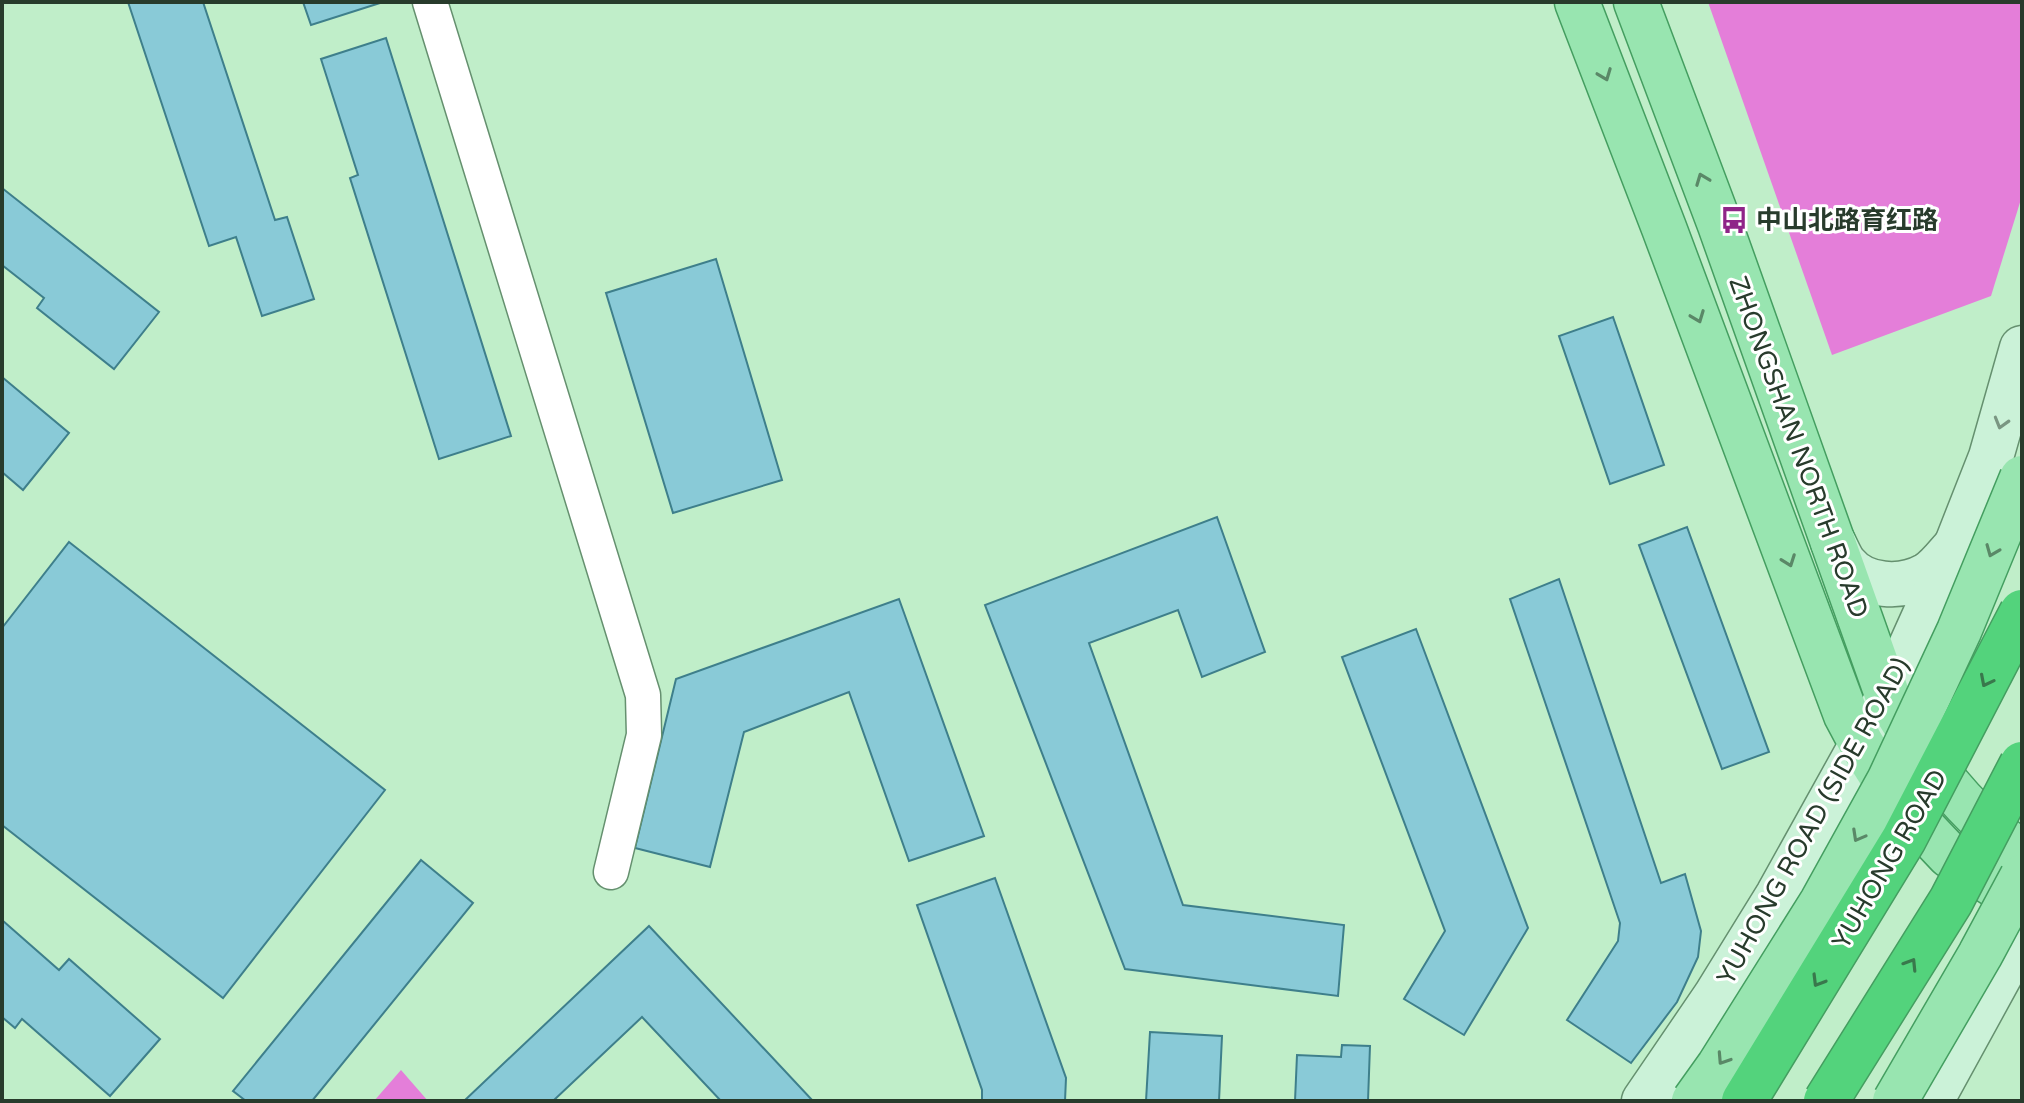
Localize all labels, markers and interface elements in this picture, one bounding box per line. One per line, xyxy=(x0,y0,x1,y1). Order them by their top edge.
one-way arrow xyxy=(1595,67,1612,81)
one-way arrow xyxy=(1696,173,1712,187)
bus stop icon: 中山北路育红路 xyxy=(1719,205,1749,235)
place label: 中山北路育红路 xyxy=(1756,205,1938,236)
street label: ZHONGSHAN NORTH ROAD xyxy=(1722,272,1875,622)
one-way arrow xyxy=(1688,310,1705,324)
one-way arrow xyxy=(1993,415,2010,429)
one-way arrow xyxy=(1986,542,2002,557)
one-way arrow xyxy=(1780,553,1796,567)
street label: YUHONG ROAD (SIDE ROAD) xyxy=(1710,652,1916,990)
one-way arrow xyxy=(1981,673,1996,687)
street label: YUHONG ROAD xyxy=(1825,763,1953,955)
one-way arrow xyxy=(1852,828,1868,842)
one-way arrow xyxy=(1902,958,1917,972)
one-way arrow xyxy=(1813,972,1828,987)
one-way arrow xyxy=(1718,1050,1733,1064)

